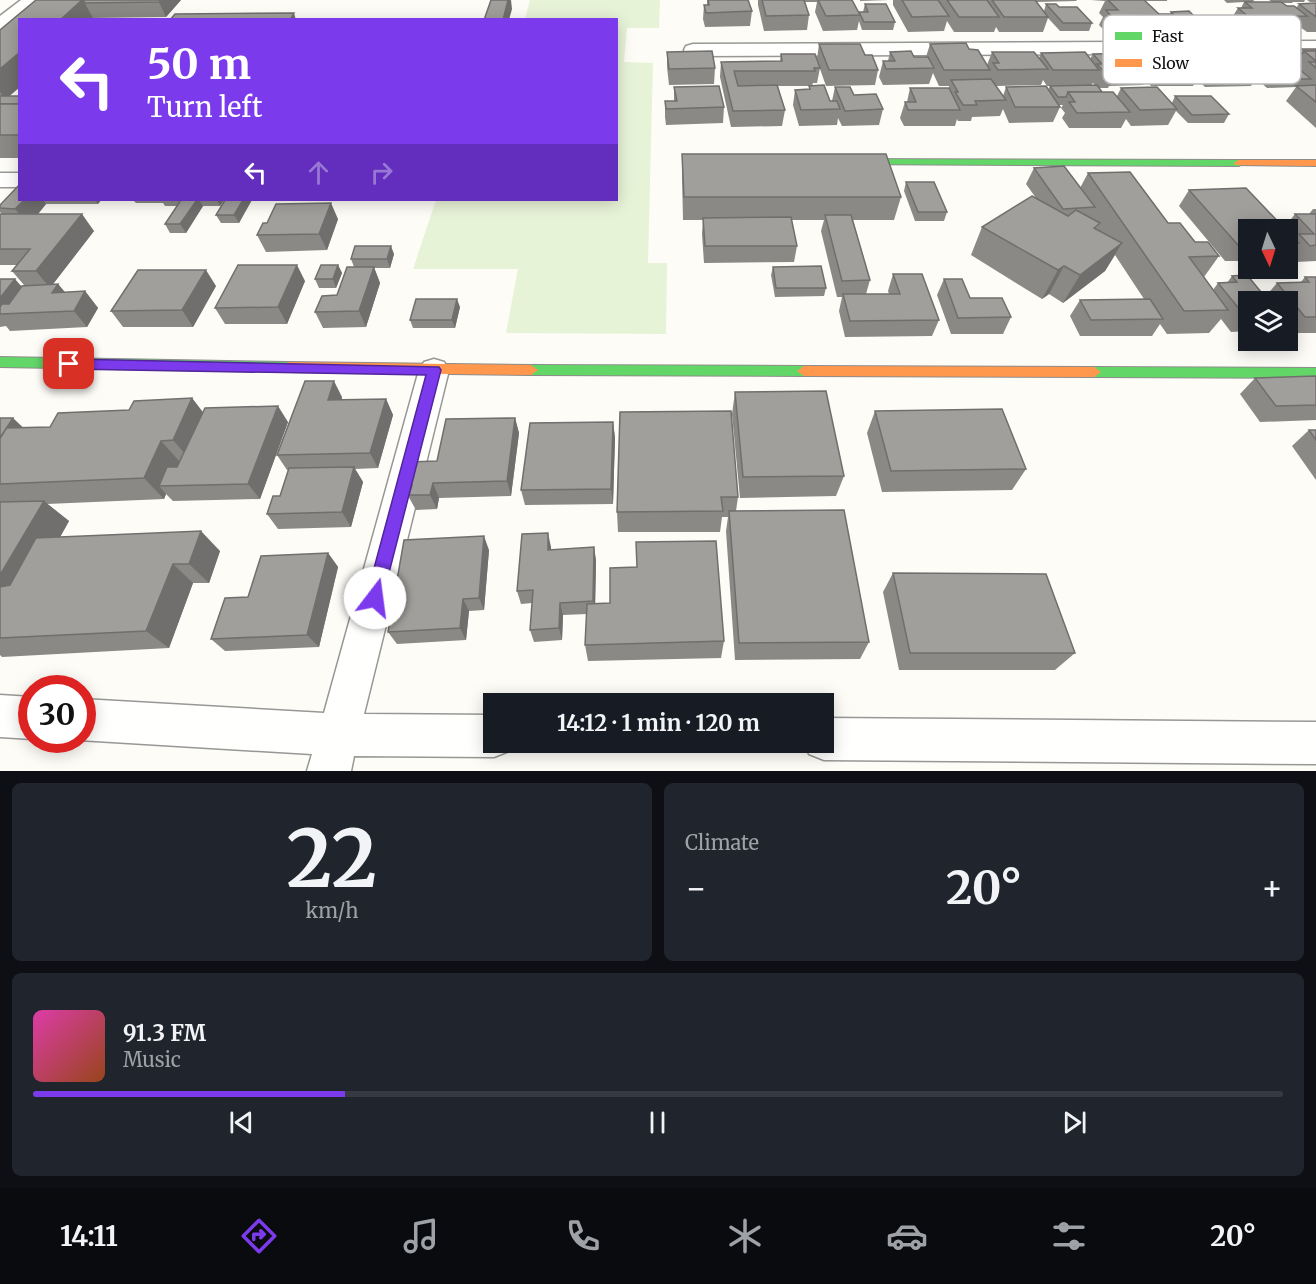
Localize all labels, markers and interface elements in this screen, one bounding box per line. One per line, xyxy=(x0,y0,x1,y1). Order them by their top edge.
legend xyxy=(1103,15,1301,84)
text: Fast xyxy=(1152,26,1185,46)
text: 50 m xyxy=(147,38,251,90)
icon: left xyxy=(48,42,126,120)
text: Slow xyxy=(1152,53,1190,73)
text: Turn left xyxy=(147,90,262,124)
icon: left xyxy=(239,156,272,189)
icon: ahead xyxy=(302,156,335,189)
icon: right xyxy=(365,156,398,189)
north arrow xyxy=(1238,219,1298,279)
map controls xyxy=(1238,219,1298,351)
button: layers xyxy=(1238,291,1298,351)
pin xyxy=(43,338,94,389)
icon: arrive xyxy=(52,347,85,380)
position arrow xyxy=(343,566,407,630)
speed limit sign: 30 xyxy=(18,675,96,753)
text: 14:12 · 1 min · 120 m xyxy=(557,709,760,737)
text: 22 xyxy=(287,810,377,908)
text: Climate xyxy=(685,830,759,855)
text: 20° xyxy=(946,860,1022,916)
text: − xyxy=(685,868,707,909)
text: + xyxy=(1261,868,1283,909)
text: km/h xyxy=(306,898,358,923)
text: 91.3 FM xyxy=(123,1019,206,1047)
text: Music xyxy=(123,1047,181,1072)
icon: previous xyxy=(225,1106,258,1139)
icon: pause xyxy=(641,1106,674,1139)
icon: next xyxy=(1058,1106,1091,1139)
icon: directions xyxy=(238,1215,280,1257)
icon: music xyxy=(400,1215,442,1257)
icon: phone xyxy=(562,1215,604,1257)
icon: climate xyxy=(724,1215,766,1257)
icon: car xyxy=(886,1215,928,1257)
icon: filters xyxy=(1048,1215,1090,1257)
text: 14:11 xyxy=(60,1219,118,1253)
text: 20° xyxy=(1210,1219,1256,1253)

